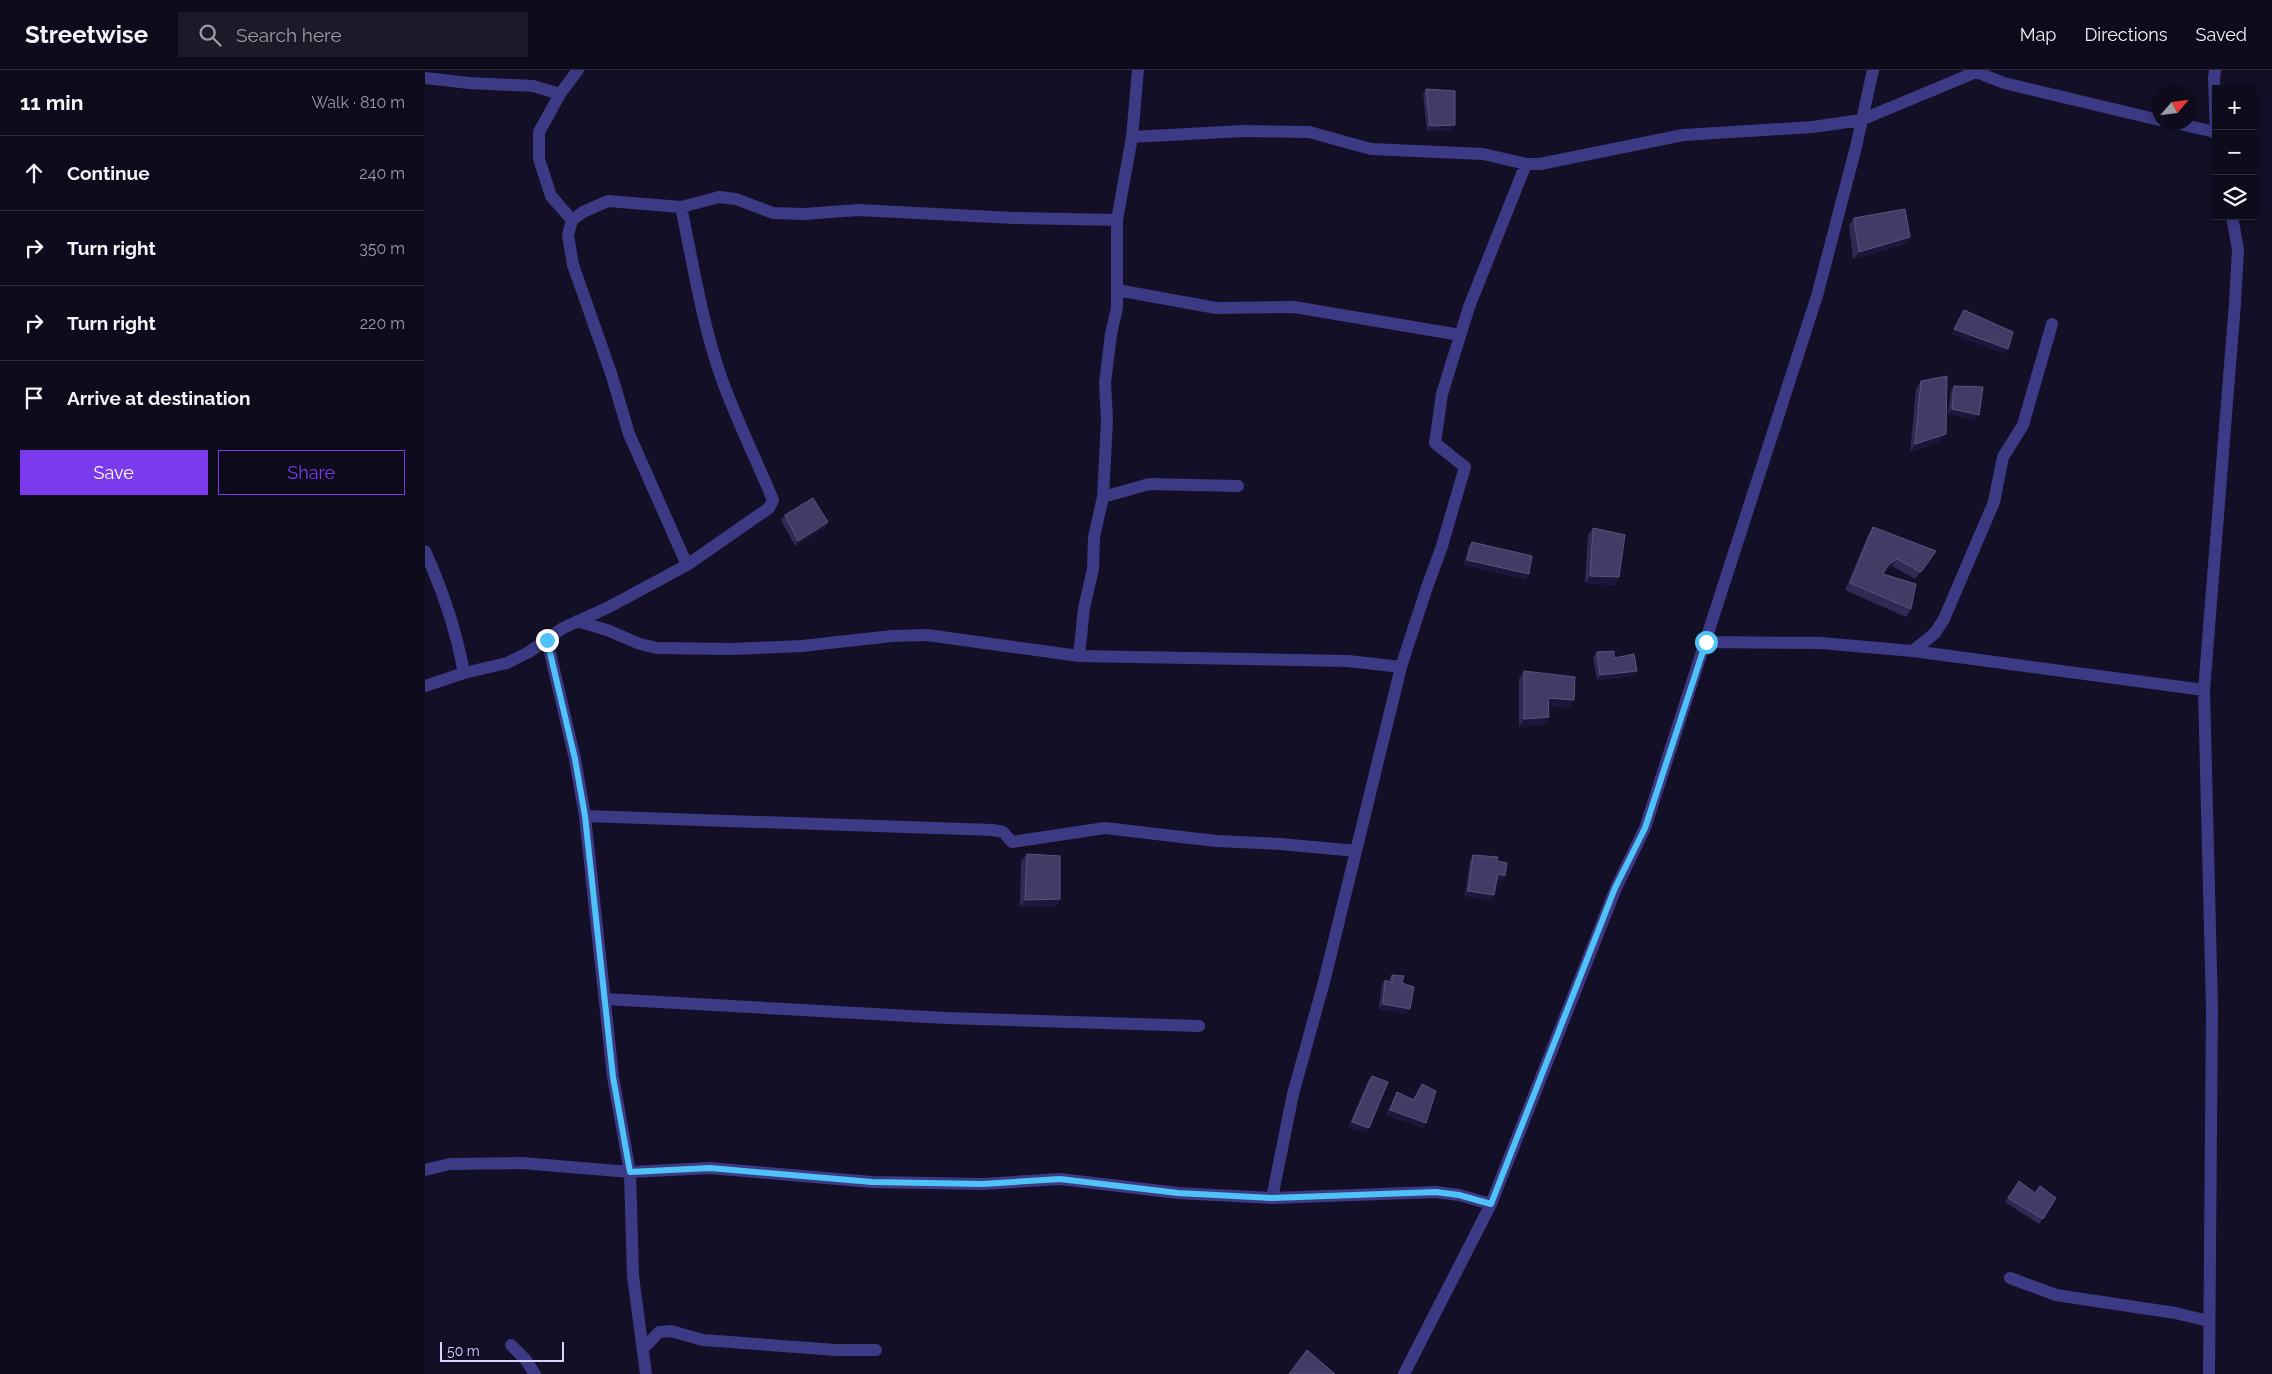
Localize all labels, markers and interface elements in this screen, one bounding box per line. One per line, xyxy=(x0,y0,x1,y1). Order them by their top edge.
search box xyxy=(178,12,528,57)
text: Streetwise xyxy=(25,20,148,49)
icon: search xyxy=(196,21,224,49)
text: Search here xyxy=(236,24,342,46)
text: Map xyxy=(2020,24,2056,45)
text: Directions xyxy=(2084,24,2168,45)
text: Saved xyxy=(2196,24,2247,45)
north arrow xyxy=(2152,85,2197,130)
map controls xyxy=(2212,85,2257,220)
button: + xyxy=(2212,85,2257,130)
text: 11 min xyxy=(20,90,83,115)
text: Walk · 810 m xyxy=(311,93,405,112)
button: − xyxy=(2212,130,2257,175)
icon: ahead xyxy=(20,159,48,187)
text: Continue xyxy=(67,162,150,184)
text: 240 m xyxy=(359,164,405,183)
button: layers xyxy=(2212,175,2257,220)
icon: right xyxy=(20,234,48,262)
text: Turn right xyxy=(67,237,156,259)
text: 350 m xyxy=(359,239,405,258)
icon: right xyxy=(20,309,48,337)
text: Turn right xyxy=(67,312,156,334)
text: 220 m xyxy=(360,314,405,333)
icon: arrive xyxy=(20,384,48,412)
text: Arrive at destination xyxy=(67,387,251,409)
button: Save xyxy=(20,450,208,495)
button: Share xyxy=(218,450,405,495)
route end xyxy=(536,629,559,652)
route start xyxy=(1695,631,1718,654)
scale bar xyxy=(440,1339,564,1362)
text: 50 m xyxy=(447,1343,480,1359)

